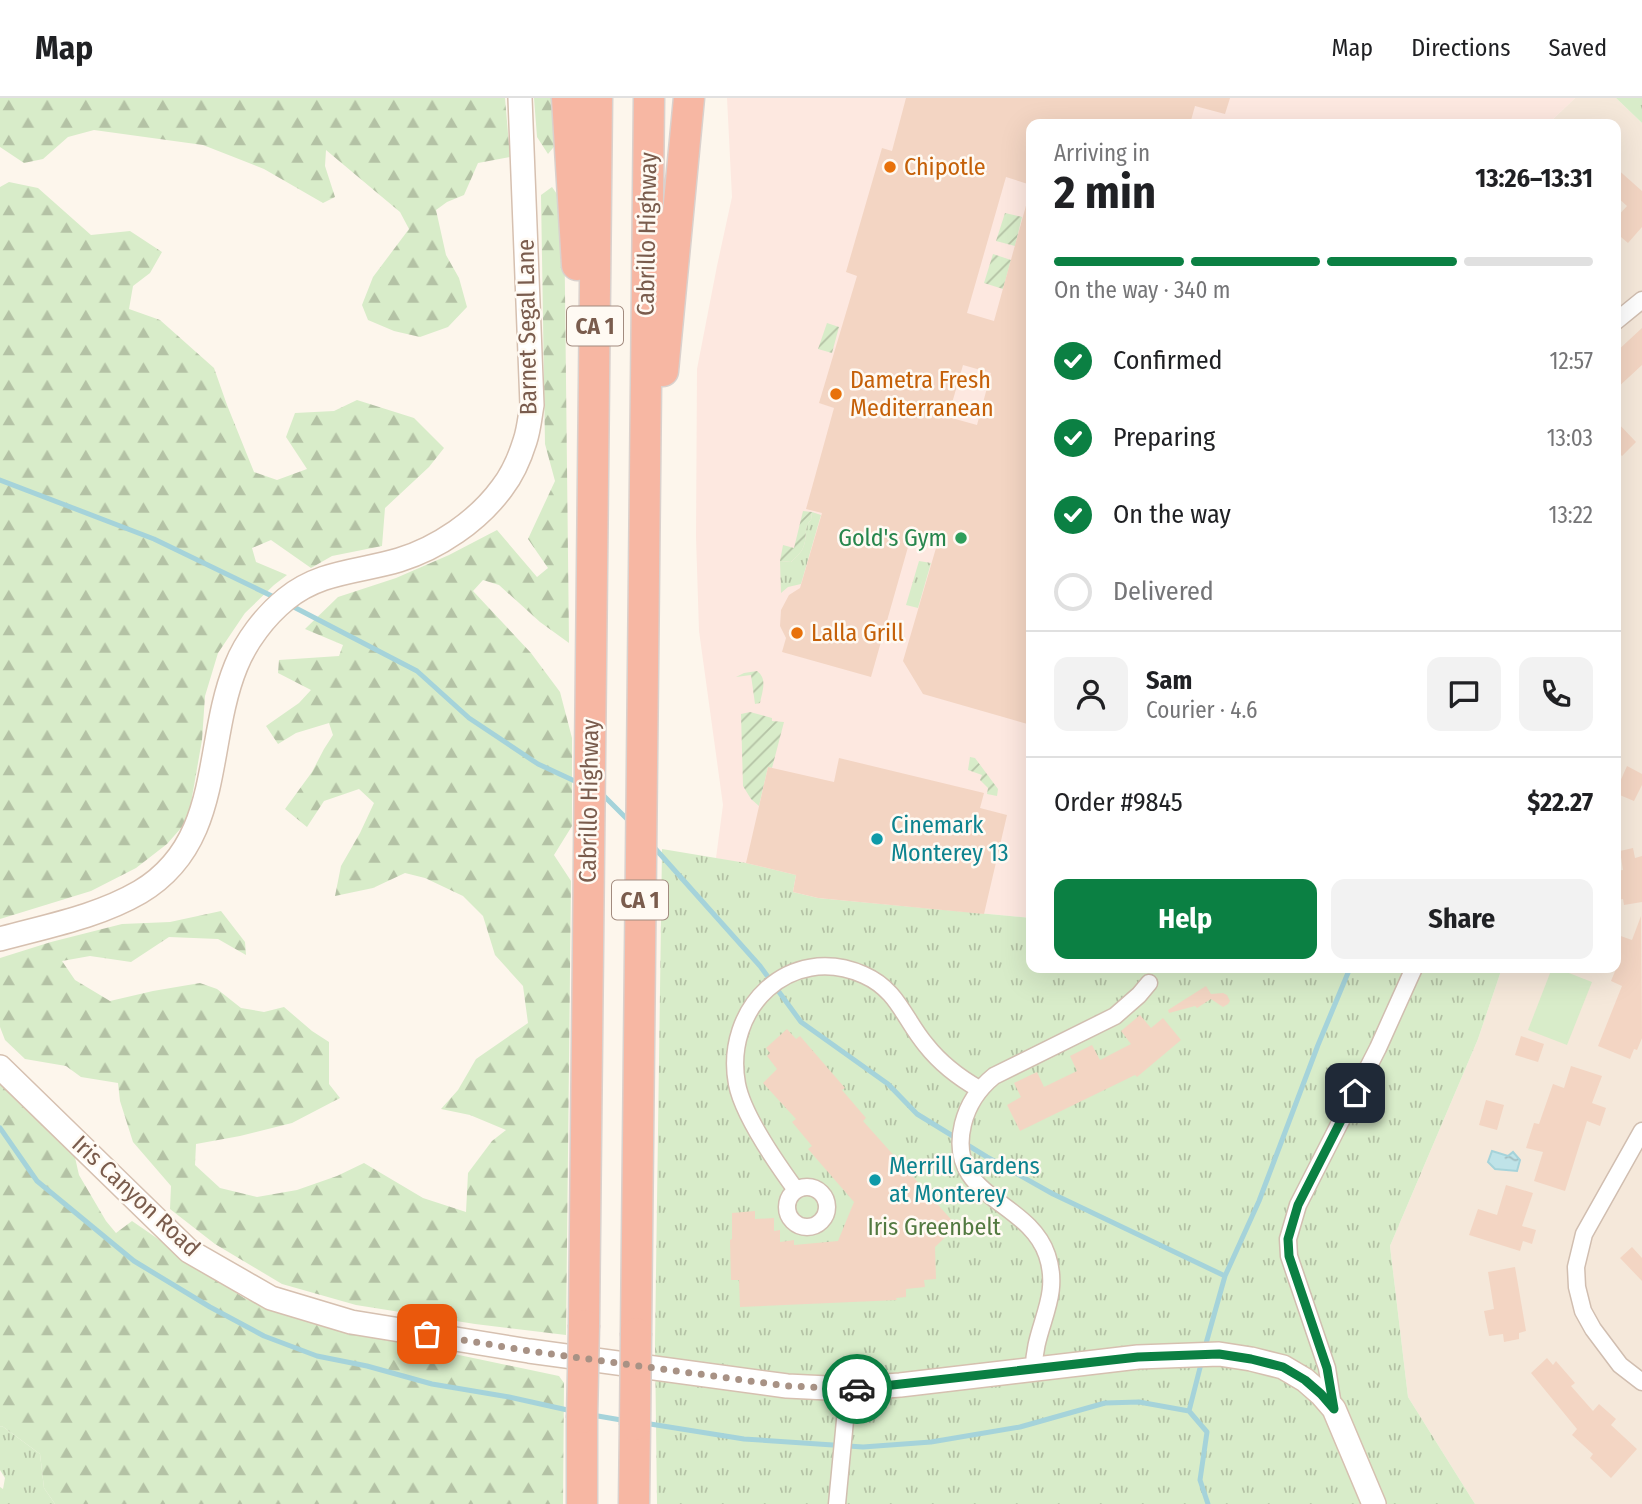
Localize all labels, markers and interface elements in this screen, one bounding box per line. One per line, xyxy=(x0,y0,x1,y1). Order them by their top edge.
text: Map xyxy=(35,28,93,68)
text: Map xyxy=(1332,34,1373,62)
text: Directions xyxy=(1411,34,1510,62)
text: Saved xyxy=(1548,34,1607,62)
text: Arriving in xyxy=(1054,139,1150,167)
street label: Cabrillo Highway xyxy=(632,152,662,316)
place label: Chipotle xyxy=(904,153,986,181)
marker: Chipotle xyxy=(882,159,898,175)
text: 13:26–13:31 xyxy=(1475,163,1593,194)
text: 2 min xyxy=(1054,165,1156,220)
street label: Barnet Segal Lane xyxy=(511,239,543,415)
text: On the way · 340 m xyxy=(1054,276,1230,304)
road number: CA 1 xyxy=(567,306,623,345)
icon: check xyxy=(1054,342,1092,380)
text: Confirmed xyxy=(1113,345,1223,376)
text: 12:57 xyxy=(1550,347,1593,375)
place label: Dametra Fresh Mediterranean xyxy=(850,366,994,422)
marker: Dametra Fresh Mediterranean xyxy=(828,386,844,402)
icon: check xyxy=(1054,419,1092,457)
text: Preparing xyxy=(1113,422,1215,453)
text: 13:03 xyxy=(1547,424,1593,452)
icon: check xyxy=(1054,496,1092,534)
text: On the way xyxy=(1113,499,1231,530)
text: 13:22 xyxy=(1548,501,1593,529)
place label: Gold's Gym xyxy=(838,524,947,552)
marker: Gold's Gym xyxy=(953,530,969,546)
text: Delivered xyxy=(1113,576,1214,607)
place label: Lalla Grill xyxy=(811,619,904,647)
marker: Lalla Grill xyxy=(789,625,805,641)
button: person xyxy=(1054,657,1128,731)
button: chat xyxy=(1427,657,1501,731)
button: phone xyxy=(1519,657,1593,731)
text: Sam xyxy=(1146,665,1192,696)
text: Courier · 4.6 xyxy=(1146,696,1257,724)
street label: Cabrillo Highway xyxy=(574,719,604,883)
text: Order #9845 xyxy=(1054,787,1183,818)
text: $22.27 xyxy=(1527,787,1593,818)
place label: Cinemark Monterey 13 xyxy=(891,811,1009,867)
marker: Cinemark Monterey 13 xyxy=(869,831,885,847)
button: Help xyxy=(1054,879,1317,959)
button: Share xyxy=(1331,879,1593,959)
road number: CA 1 xyxy=(612,880,668,920)
pin xyxy=(1325,1063,1385,1123)
icon: home xyxy=(1336,1074,1374,1112)
street label: Iris Canyon Road xyxy=(66,1130,206,1262)
place label: Merrill Gardens at Monterey xyxy=(889,1152,1040,1208)
marker: Merrill Gardens at Monterey xyxy=(867,1172,883,1188)
park label: Iris Greenbelt xyxy=(867,1213,1001,1241)
pin xyxy=(397,1304,457,1364)
icon: bag xyxy=(408,1315,446,1353)
courier xyxy=(822,1354,892,1424)
icon: car xyxy=(838,1370,876,1408)

